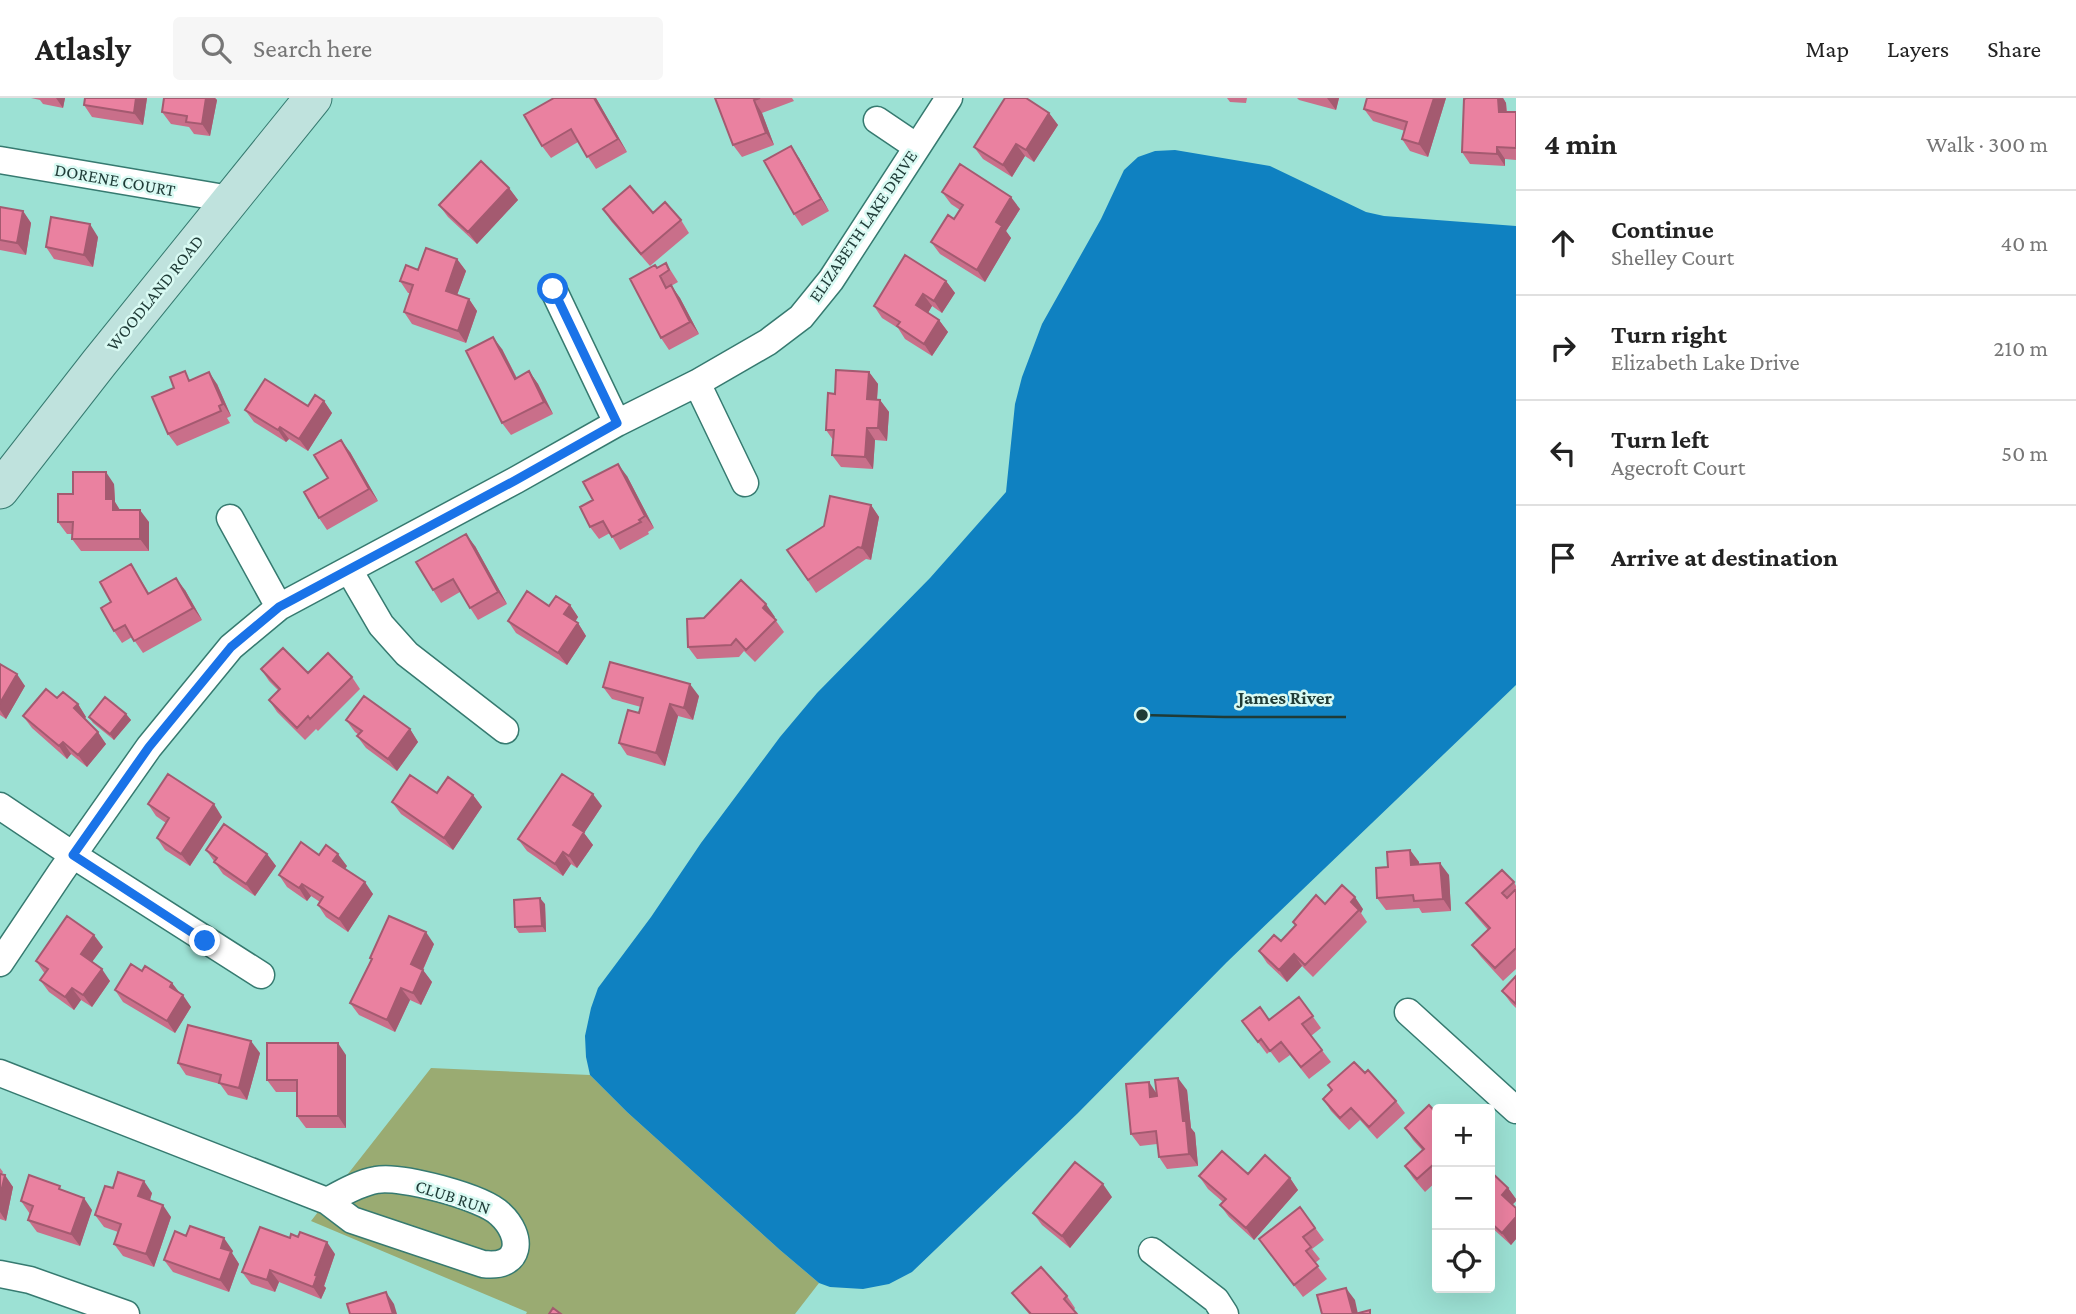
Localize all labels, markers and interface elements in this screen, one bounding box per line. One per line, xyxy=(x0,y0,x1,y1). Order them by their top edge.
search box xyxy=(173,17,663,80)
icon: search xyxy=(197,29,235,67)
text: Atlasly xyxy=(35,30,131,67)
text: Search here xyxy=(253,34,372,63)
text: Map xyxy=(1805,35,1849,62)
text: Layers xyxy=(1887,35,1949,62)
text: Share xyxy=(1987,35,2041,62)
text: 4 min xyxy=(1544,127,1617,160)
text: Walk · 300 m xyxy=(1926,131,2048,157)
street label: ELIZABETH LAKE DRIVE xyxy=(805,146,921,306)
street label: DORENE COURT xyxy=(53,160,177,201)
text: Continue xyxy=(1611,215,1714,244)
icon: ahead xyxy=(1544,224,1582,262)
text: 40 m xyxy=(2000,230,2048,256)
street label: WOODLAND ROAD xyxy=(102,231,208,355)
text: Shelley Court xyxy=(1611,244,1734,270)
route start xyxy=(537,273,568,304)
text: Turn right xyxy=(1611,320,1727,349)
icon: right xyxy=(1544,329,1582,367)
text: 210 m xyxy=(1994,335,2048,361)
text: Elizabeth Lake Drive xyxy=(1611,349,1800,375)
text: Turn left xyxy=(1611,425,1709,454)
icon: left xyxy=(1544,434,1582,472)
text: 50 m xyxy=(2001,440,2048,466)
text: Agecroft Court xyxy=(1611,454,1745,480)
icon: arrive xyxy=(1544,539,1582,577)
text: Arrive at destination xyxy=(1611,543,1838,572)
callout: James River xyxy=(1224,677,1346,717)
text: James River xyxy=(1236,687,1332,708)
route end xyxy=(189,925,220,956)
map controls xyxy=(1432,1104,1495,1293)
button: + xyxy=(1432,1104,1495,1167)
button: − xyxy=(1432,1167,1495,1230)
street label: CLUB RUN xyxy=(413,1175,493,1219)
button: locate xyxy=(1432,1230,1495,1293)

